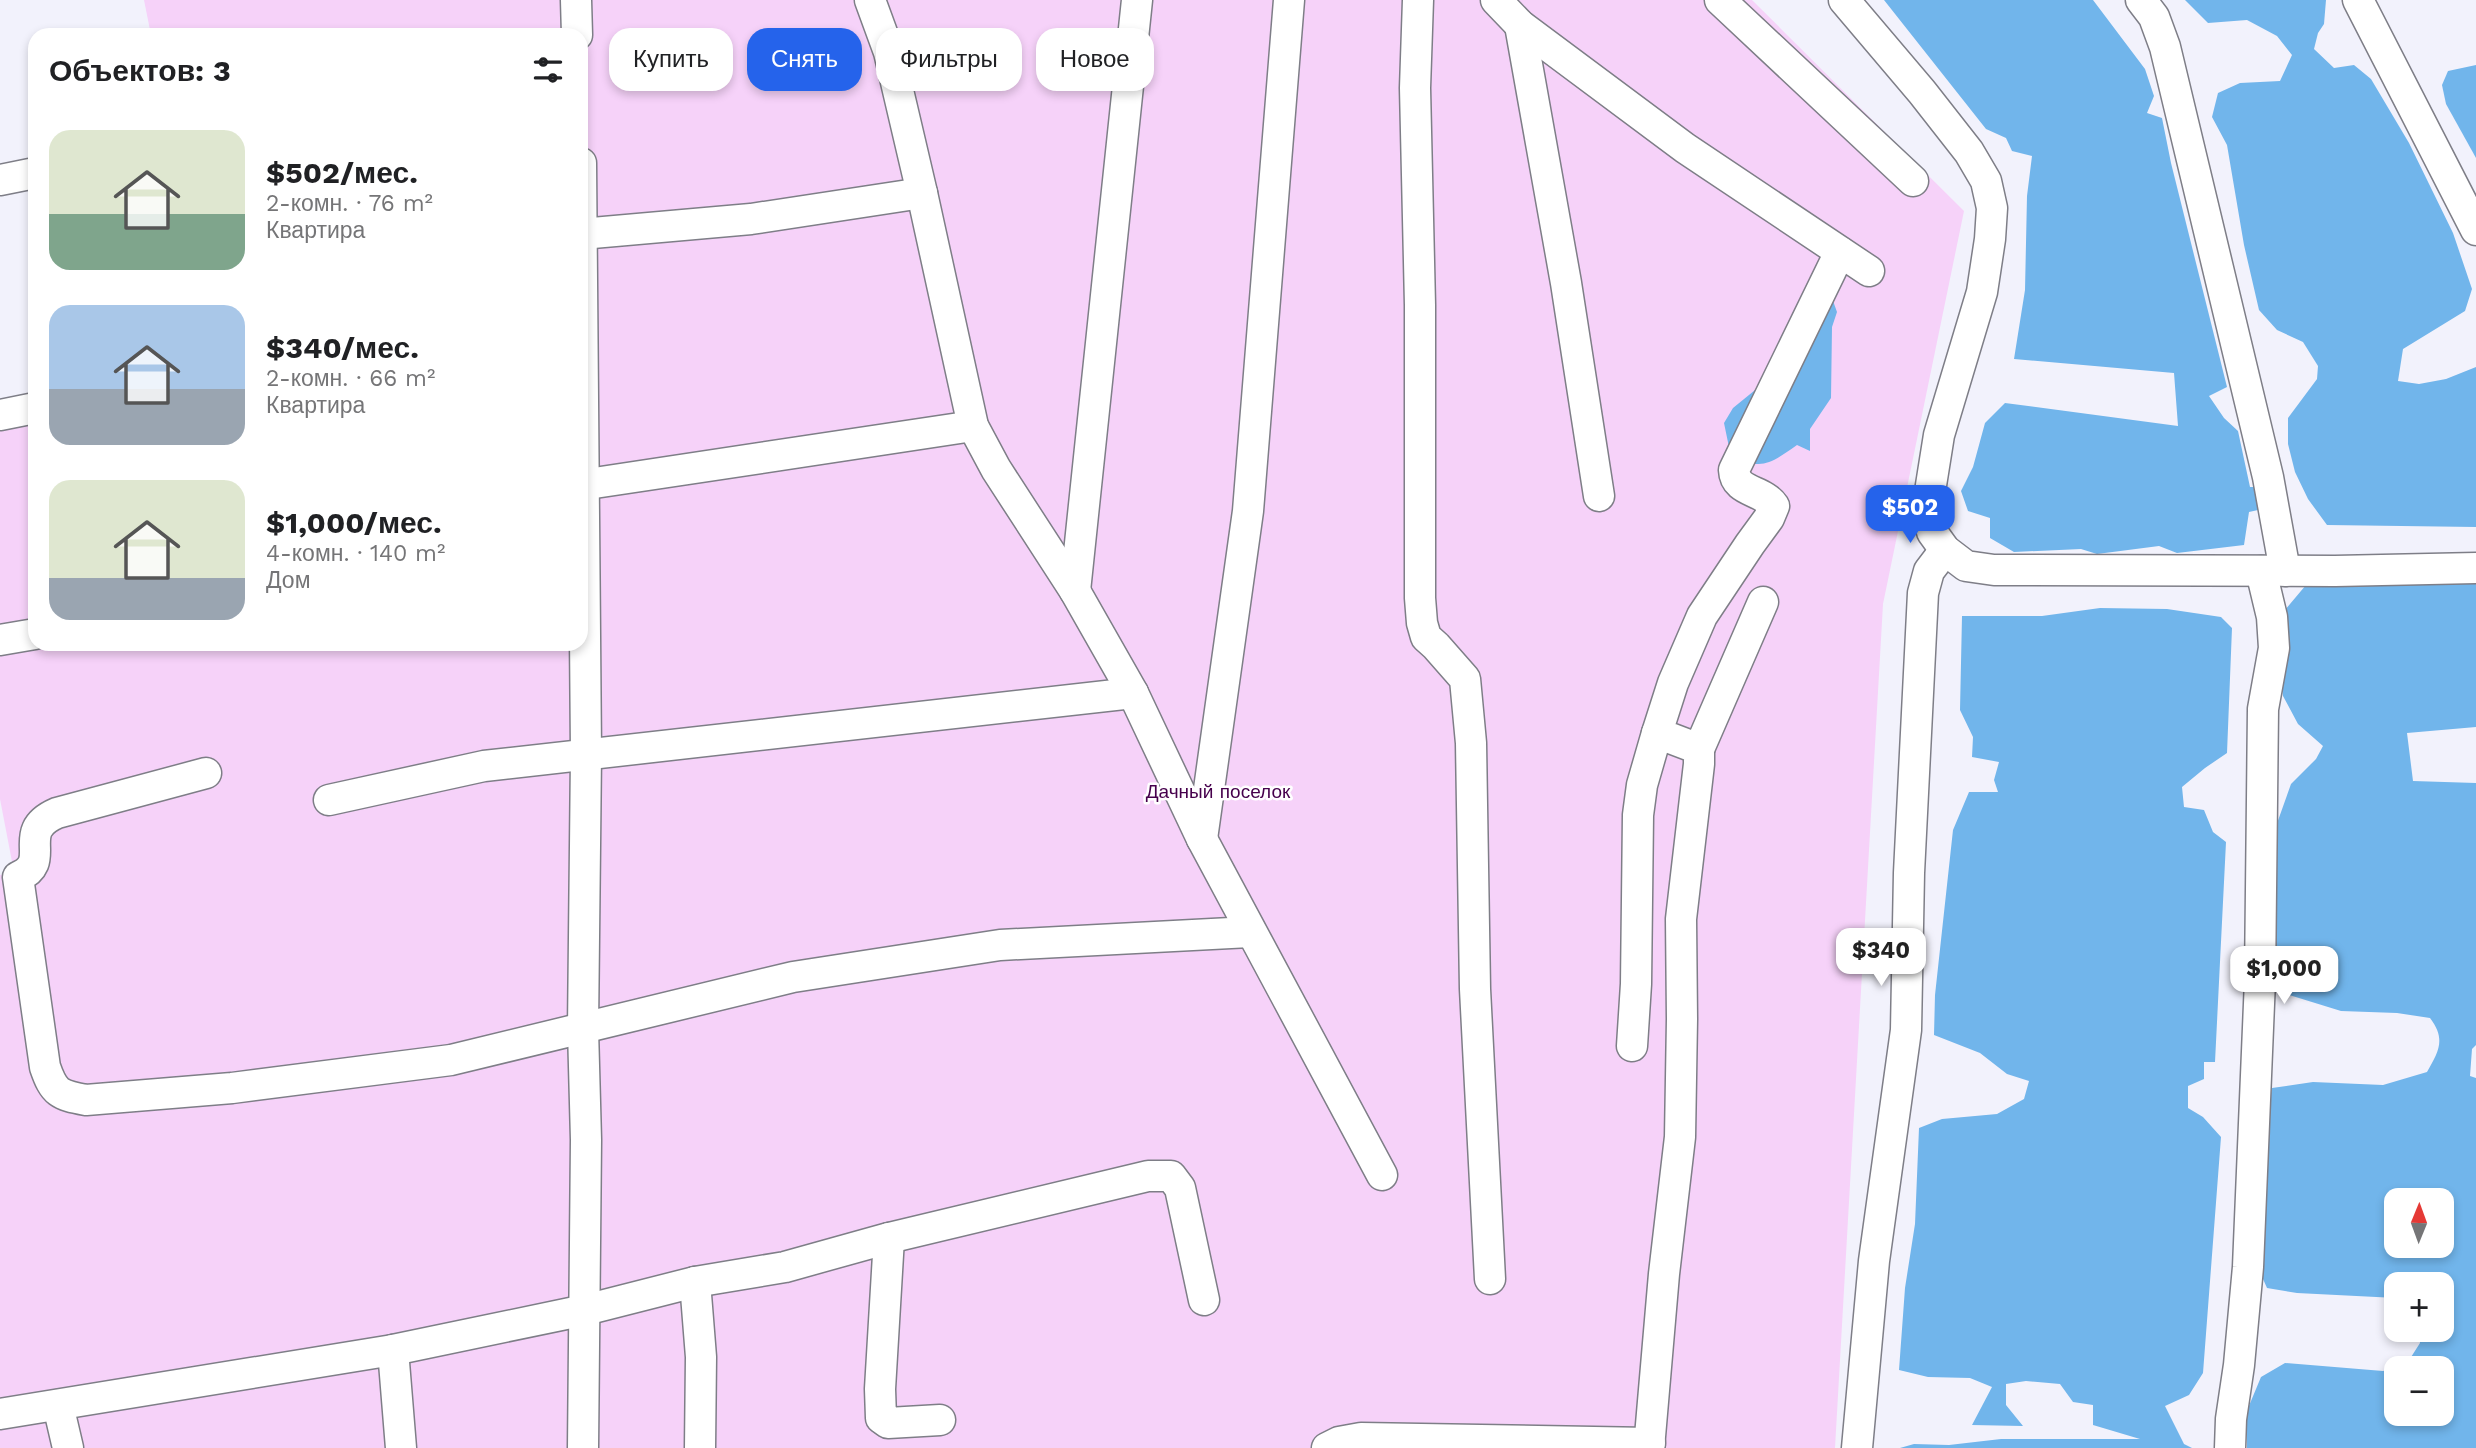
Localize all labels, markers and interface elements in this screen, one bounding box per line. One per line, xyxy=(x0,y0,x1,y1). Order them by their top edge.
chip: Купить xyxy=(609,28,733,91)
chip: Снять xyxy=(747,28,862,91)
chip: Фильтры xyxy=(876,28,1022,91)
chip: Новое xyxy=(1036,28,1154,91)
icon: filters xyxy=(529,51,567,89)
text: Объектов: 3 xyxy=(49,53,231,88)
text: $502/мес. xyxy=(266,155,418,190)
icon: home xyxy=(105,158,189,242)
text: 2-комн. · 76 m² xyxy=(266,190,433,217)
text: Квартира xyxy=(266,217,365,244)
text: $340/мес. xyxy=(266,330,419,365)
icon: home xyxy=(105,333,189,417)
text: 2-комн. · 66 m² xyxy=(266,365,435,392)
text: Квартира xyxy=(266,392,365,419)
pin: $502 xyxy=(1869,486,1951,545)
text: $502 xyxy=(1882,494,1938,521)
text: $1,000/мес. xyxy=(266,505,442,540)
icon: home xyxy=(105,508,189,592)
text: 4-комн. · 140 m² xyxy=(266,540,445,567)
text: Дом xyxy=(266,567,310,594)
park label: Дачный поселок xyxy=(1146,780,1291,803)
pin: $340 xyxy=(1840,928,1922,988)
text: $340 xyxy=(1852,937,1910,964)
pin: $1,000 xyxy=(2227,946,2341,1006)
text: $1,000 xyxy=(2246,955,2322,982)
north arrow xyxy=(2384,1188,2454,1258)
map controls xyxy=(2384,1188,2454,1426)
button: + xyxy=(2384,1272,2454,1342)
button: − xyxy=(2384,1356,2454,1426)

